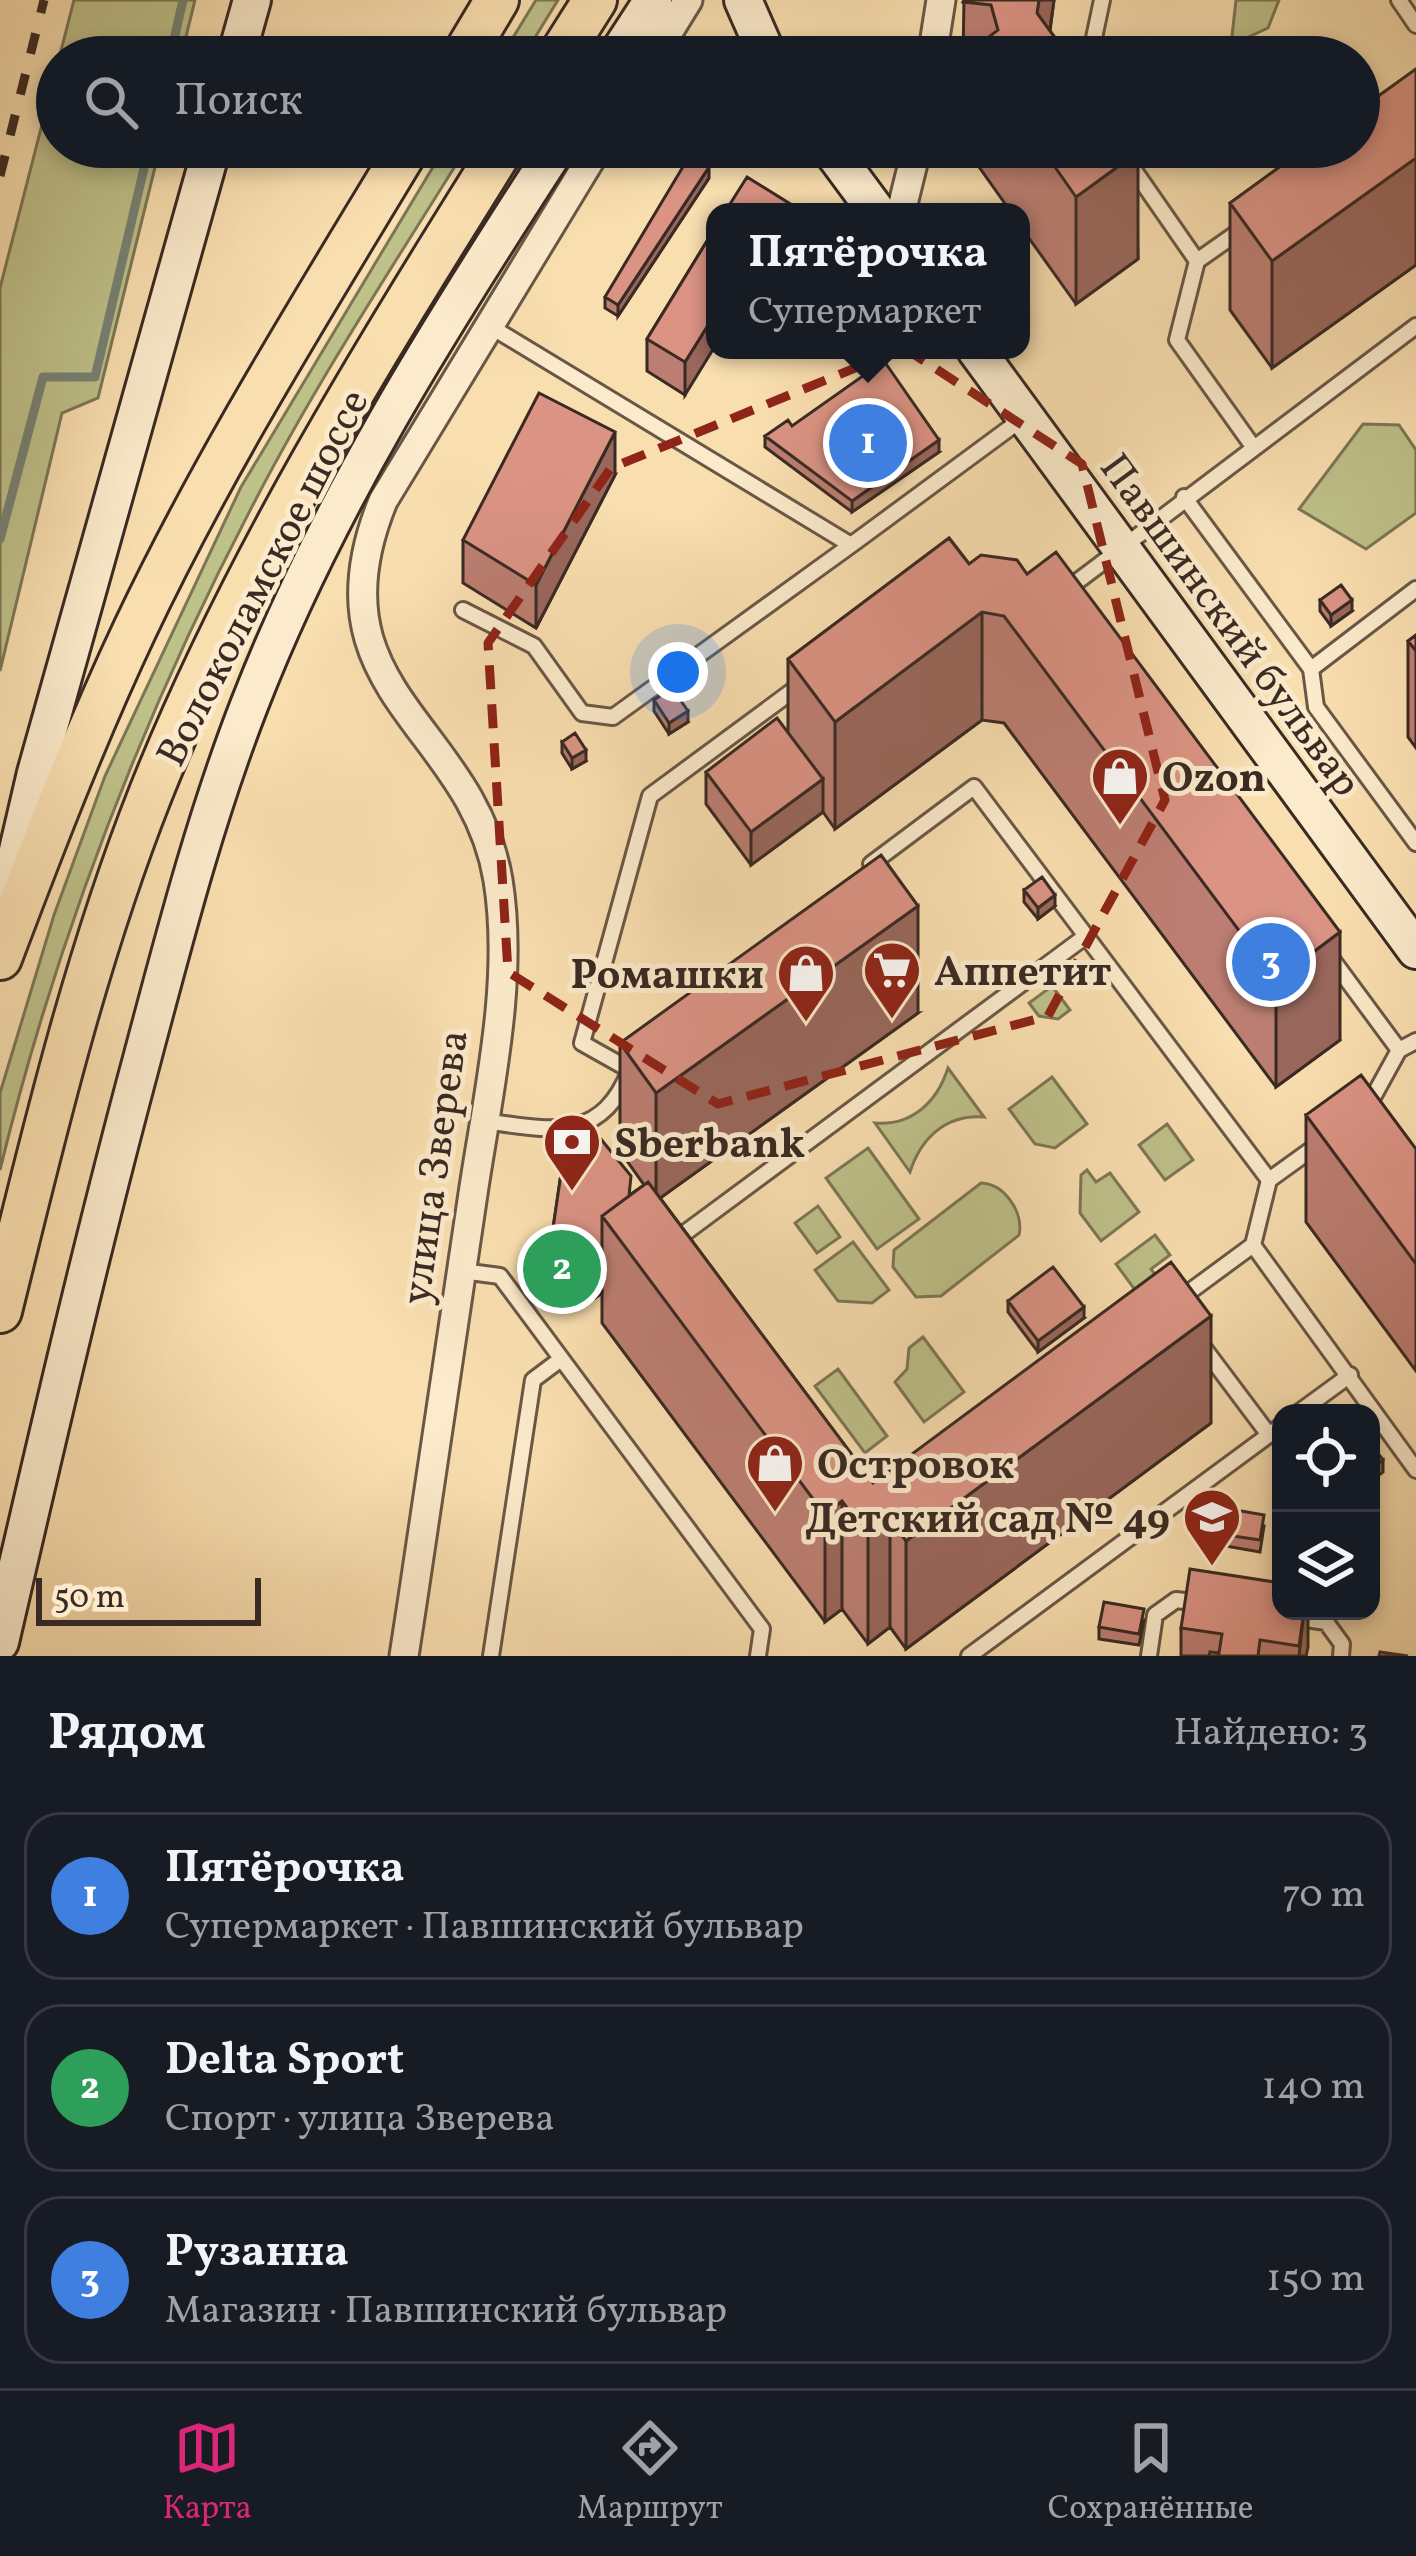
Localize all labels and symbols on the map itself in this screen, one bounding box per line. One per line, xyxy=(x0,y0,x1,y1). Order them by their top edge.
street label: Волоколамское шоссе xyxy=(144,380,386,778)
pin: 1 xyxy=(829,398,907,488)
street label: Павшинский бульвар xyxy=(1083,443,1373,811)
your location xyxy=(648,642,708,702)
shop icon: Ozon xyxy=(1089,745,1151,827)
place label: Ozon xyxy=(1162,751,1266,810)
pin: 3 xyxy=(1232,917,1310,1007)
supermarket icon: Аппетит xyxy=(861,939,923,1021)
shop icon: Ромашки xyxy=(775,942,837,1024)
place label: Аппетит xyxy=(934,945,1111,1004)
place label: Ромашки xyxy=(571,948,764,1007)
street label: улица Зверева xyxy=(389,1027,486,1309)
bank icon: Sberbank xyxy=(541,1111,603,1193)
place label: Sberbank xyxy=(614,1117,805,1176)
pin: 2 xyxy=(523,1224,601,1314)
shop icon: Островок xyxy=(744,1432,806,1514)
place label: Островок xyxy=(817,1438,1014,1497)
school or university icon: Детский сад № 49 xyxy=(1181,1486,1243,1568)
place label: Детский сад № 49 xyxy=(805,1492,1170,1551)
scale bar xyxy=(36,1572,261,1625)

